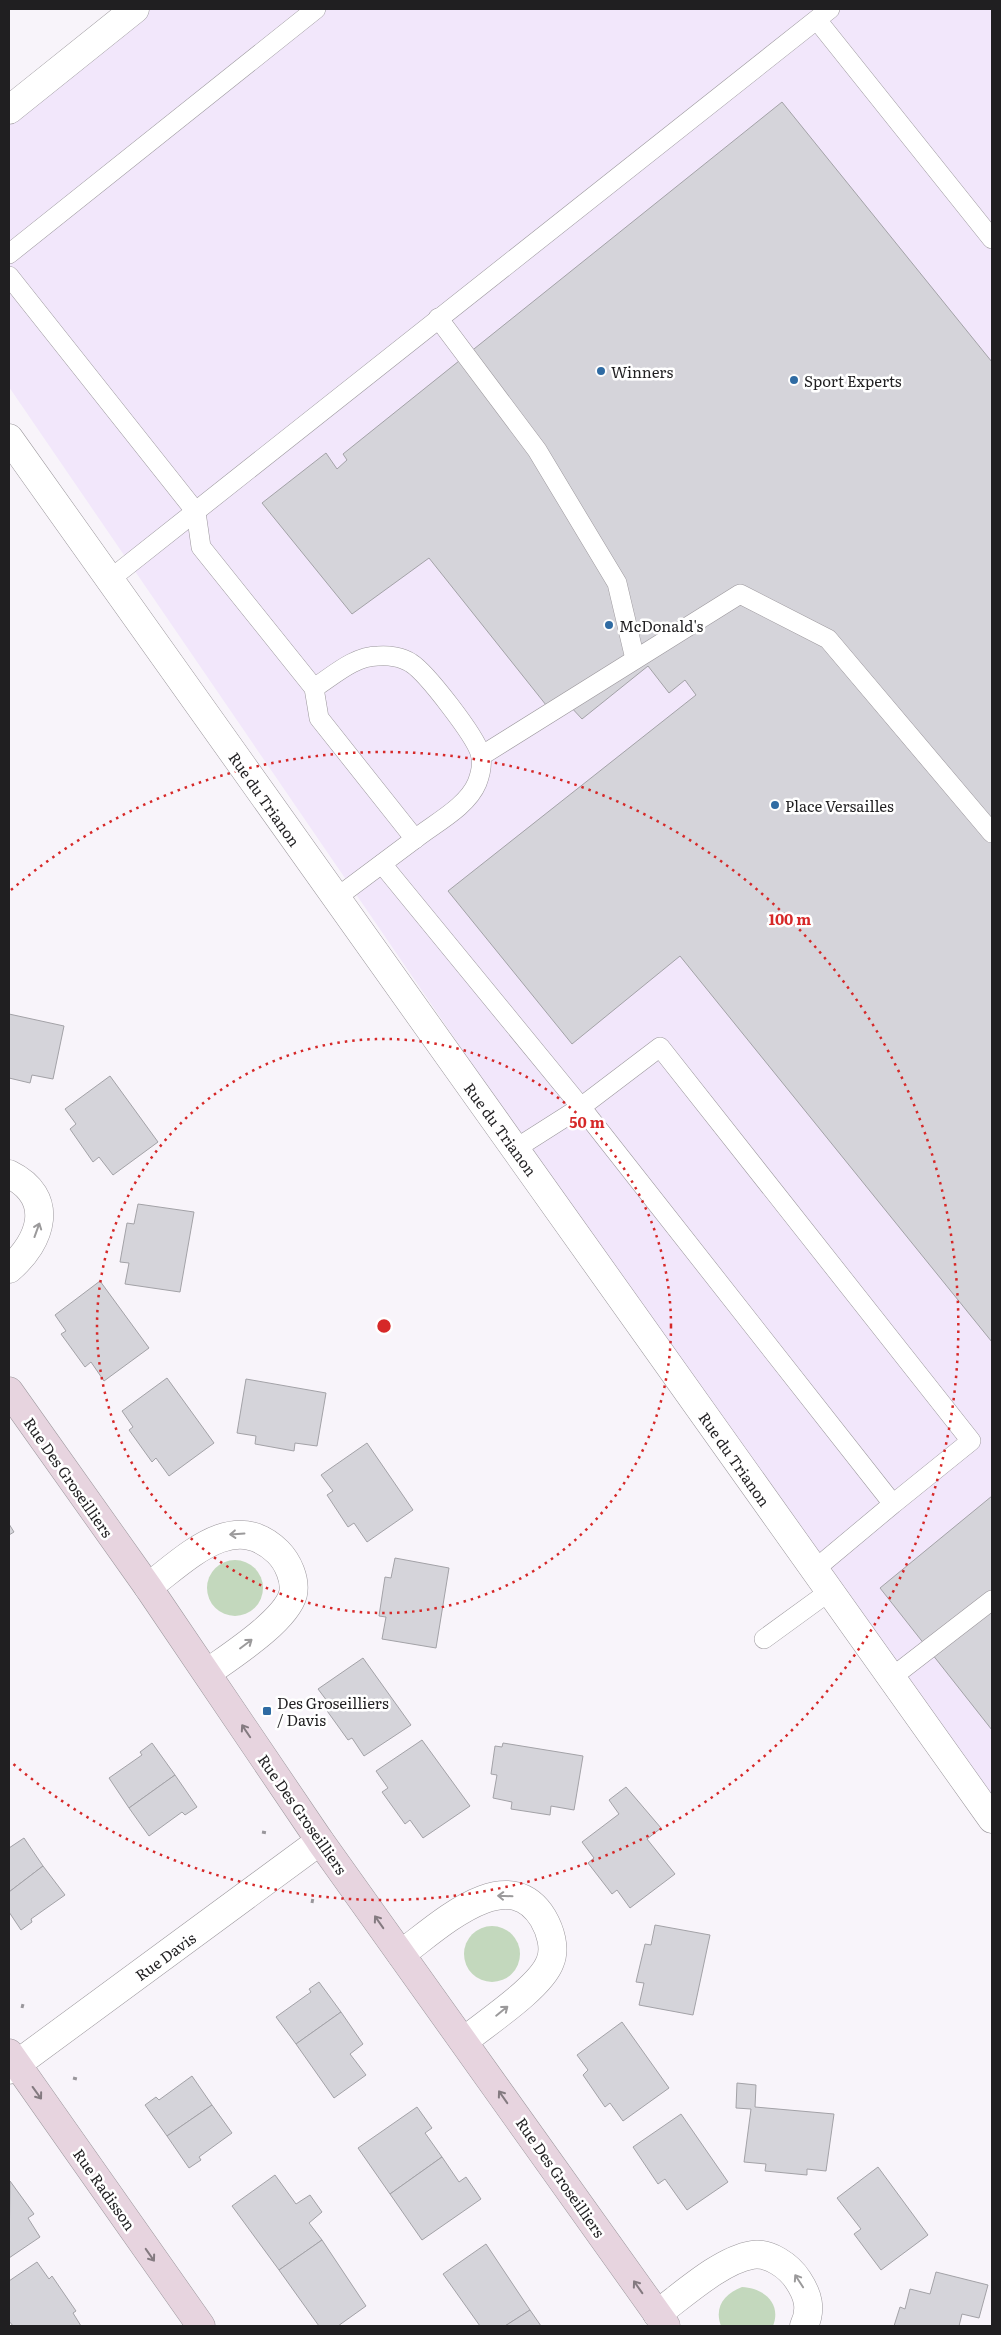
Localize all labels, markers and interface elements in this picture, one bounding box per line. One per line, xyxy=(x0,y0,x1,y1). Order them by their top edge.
place label: Winners xyxy=(611,360,673,383)
marker: Winners xyxy=(595,365,607,377)
place label: Sport Experts xyxy=(804,369,902,392)
marker: Sport Experts xyxy=(788,374,800,386)
place label: McDonald's xyxy=(619,614,703,637)
marker: McDonald's xyxy=(603,619,615,631)
street label: Rue du Trianon xyxy=(224,747,306,851)
place label: Place Versailles xyxy=(785,794,894,817)
marker: Place Versailles xyxy=(769,799,781,811)
text: 100 m xyxy=(769,907,811,930)
street label: Rue du Trianon xyxy=(459,1077,543,1181)
text: 50 m xyxy=(569,1110,605,1133)
one-way arrow xyxy=(33,1223,42,1238)
centre of rings xyxy=(375,1317,393,1335)
street label: Rue du Trianon xyxy=(694,1407,776,1511)
street label: Rue Des Groseilliers xyxy=(19,1412,119,1542)
one-way arrow xyxy=(229,1530,245,1539)
one-way arrow xyxy=(239,1639,253,1649)
place label: Des Groseilliers / Davis xyxy=(277,1691,389,1731)
marker: Des Groseilliers / Davis xyxy=(261,1705,273,1717)
one-way arrow xyxy=(241,1724,251,1738)
street label: Rue Des Groseilliers xyxy=(253,1749,353,1879)
one-way arrow xyxy=(497,1891,513,1900)
one-way arrow xyxy=(374,1915,384,1929)
street label: Rue Davis xyxy=(130,1926,200,1986)
one-way arrow xyxy=(495,2005,508,2016)
one-way arrow xyxy=(32,2086,42,2100)
one-way arrow xyxy=(498,2090,508,2104)
street label: Rue Des Groseilliers xyxy=(511,2112,611,2242)
street label: Rue Radisson xyxy=(68,2143,142,2235)
one-way arrow xyxy=(145,2247,155,2261)
one-way arrow xyxy=(793,2275,803,2289)
one-way arrow xyxy=(633,2280,643,2294)

